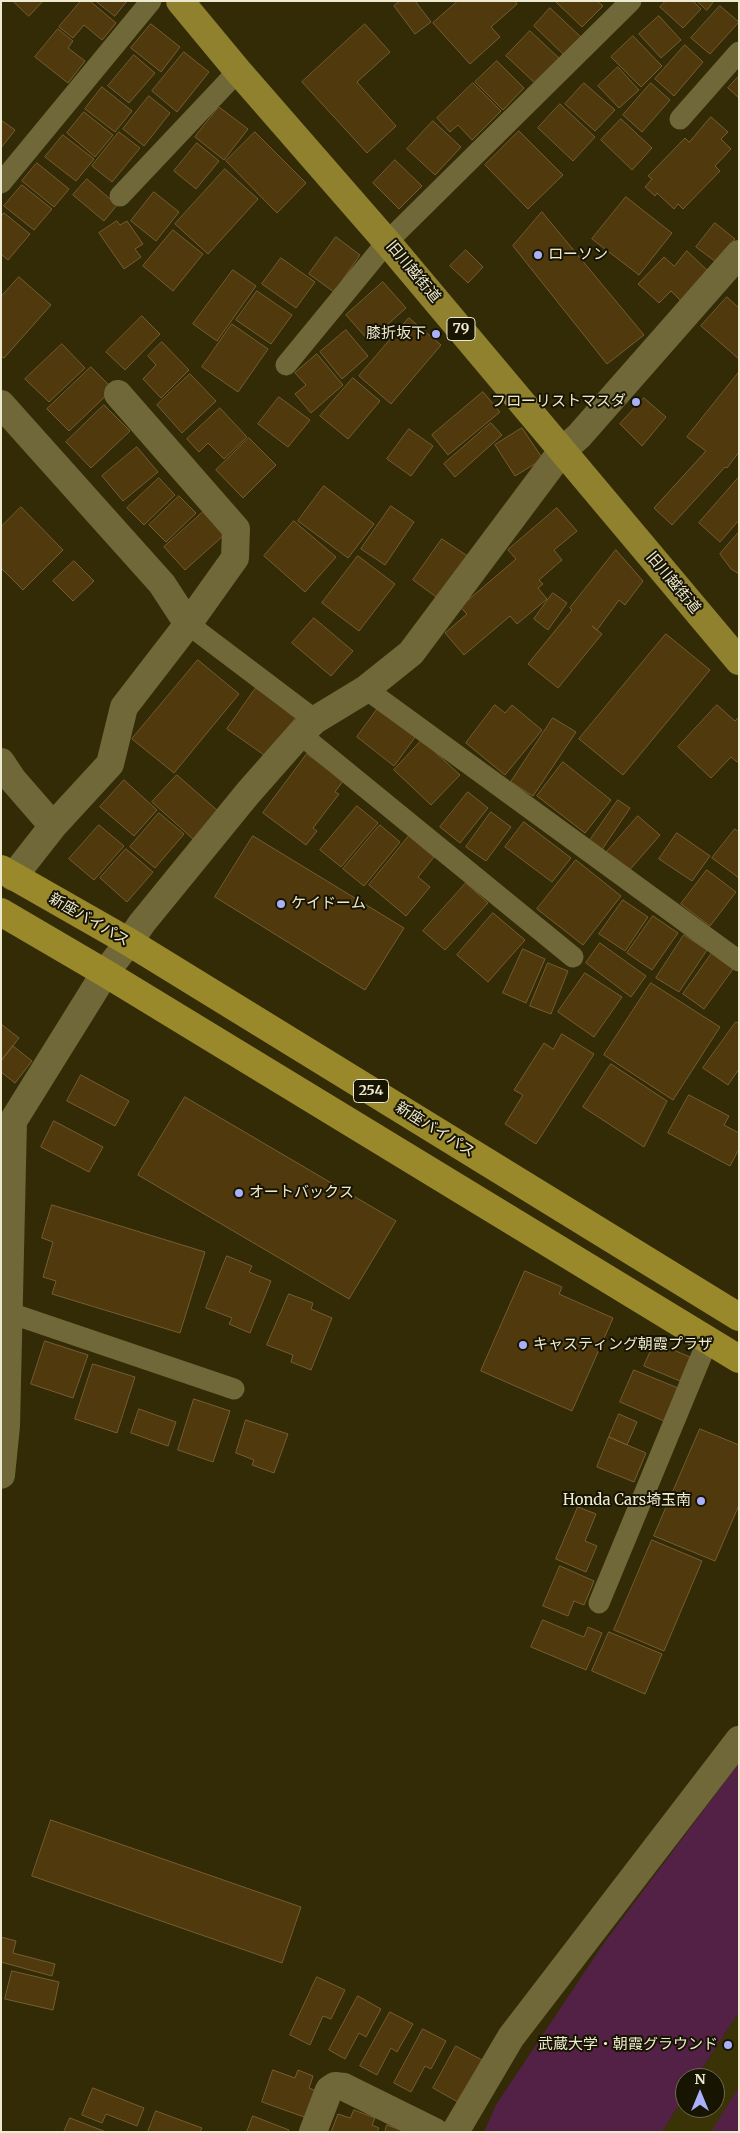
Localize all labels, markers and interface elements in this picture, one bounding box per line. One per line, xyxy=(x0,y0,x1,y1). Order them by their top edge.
street label: 旧川越街道 xyxy=(382,237,444,307)
place label: ローソン xyxy=(548,246,608,264)
marker: ローソン xyxy=(532,249,544,261)
road number: 79 xyxy=(447,318,475,340)
place label: 膝折坂下 xyxy=(366,325,426,343)
marker: 膝折坂下 xyxy=(430,328,442,340)
place label: フローリストマスダ xyxy=(491,393,626,411)
marker: フローリストマスダ xyxy=(630,396,642,408)
street label: 旧川越街道 xyxy=(642,548,704,618)
street label: 新座バイパス xyxy=(46,890,132,950)
place label: ケイドーム xyxy=(291,895,366,913)
marker: ケイドーム xyxy=(275,898,287,910)
road number: 254 xyxy=(354,1080,388,1102)
street label: 新座バイパス xyxy=(392,1099,478,1161)
place label: オートバックス xyxy=(249,1184,354,1202)
marker: オートバックス xyxy=(233,1187,245,1199)
place label: キャスティング朝霞プラザ xyxy=(533,1336,713,1354)
marker: キャスティング朝霞プラザ xyxy=(517,1339,529,1351)
place label: Honda Cars埼玉南 xyxy=(563,1492,691,1510)
marker: Honda Cars埼玉南 xyxy=(695,1495,707,1507)
place label: 武蔵大学・朝霞グラウンド xyxy=(538,2036,718,2054)
marker: 武蔵大学・朝霞グラウンド xyxy=(722,2039,734,2051)
north arrow xyxy=(675,2068,725,2118)
text: N xyxy=(694,2070,706,2088)

